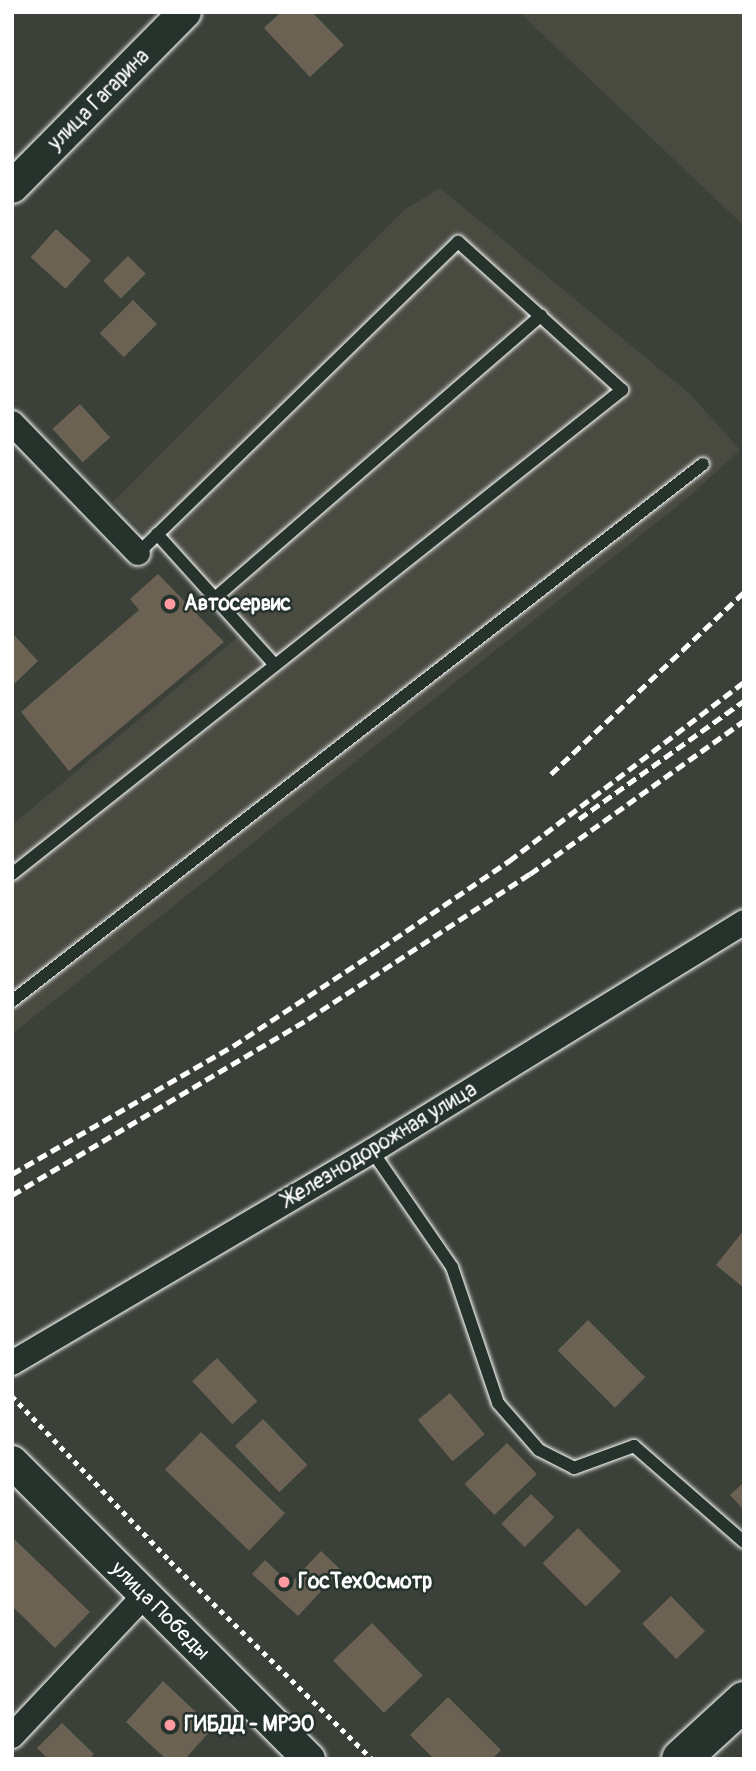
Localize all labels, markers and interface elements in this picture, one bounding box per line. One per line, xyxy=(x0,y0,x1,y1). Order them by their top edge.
street label: улица Гагарина xyxy=(43,44,155,156)
place label: Автосервис xyxy=(184,591,291,617)
marker: Автосервис xyxy=(162,596,178,612)
street label: Железнодорожная улица xyxy=(278,1077,482,1213)
street label: улица Победы xyxy=(105,1556,215,1666)
place label: ГосТехОсмотр xyxy=(298,1569,432,1595)
marker: ГосТехОсмотр xyxy=(276,1574,292,1590)
place label: ГИБДД - МРЭО xyxy=(184,1712,314,1738)
marker: ГИБДД - МРЭО xyxy=(162,1717,178,1733)

